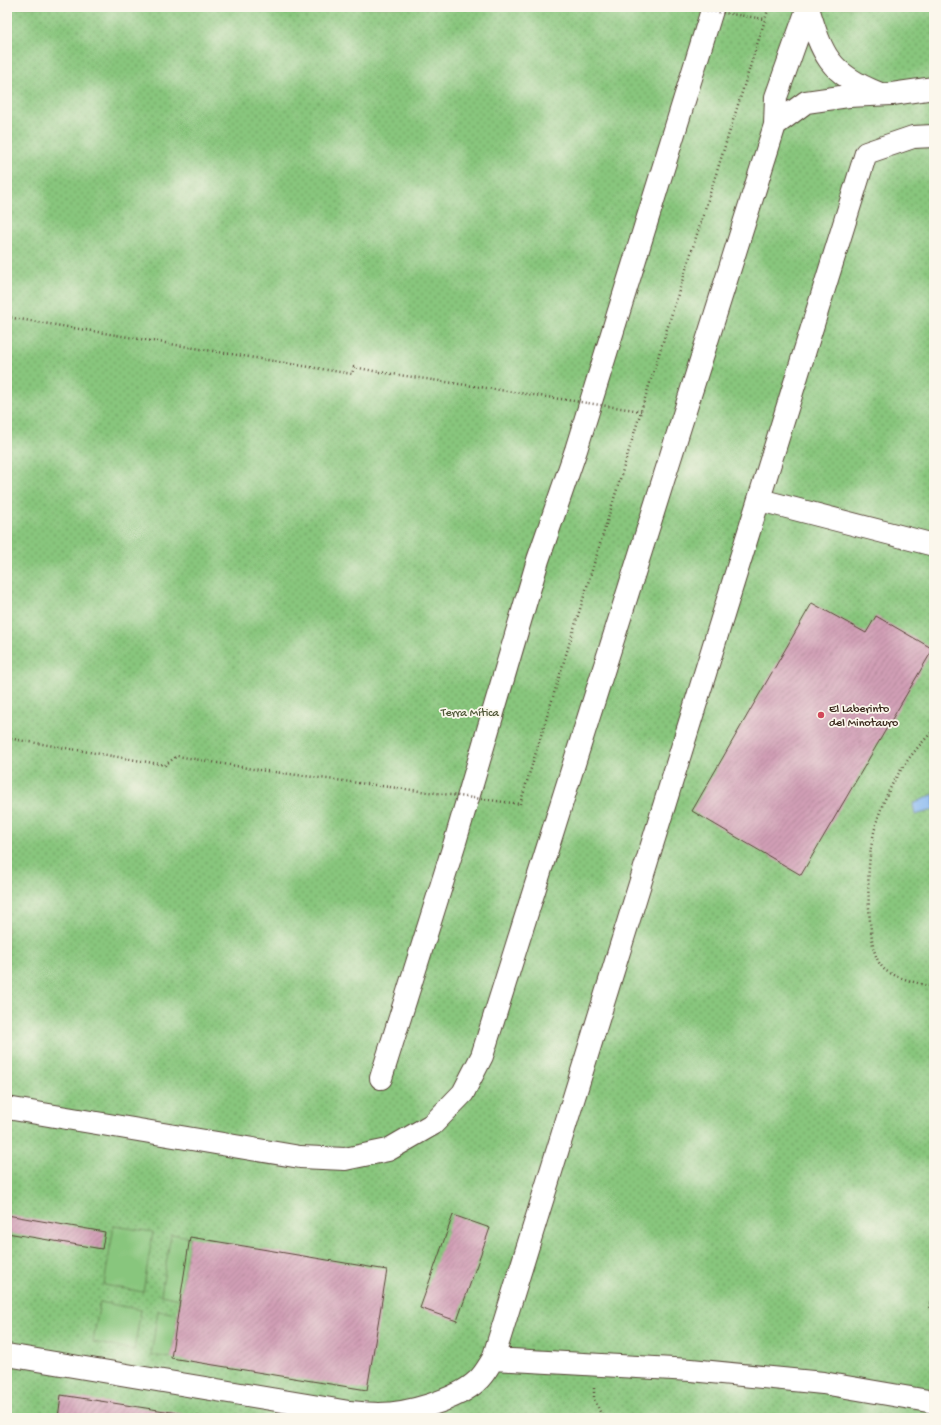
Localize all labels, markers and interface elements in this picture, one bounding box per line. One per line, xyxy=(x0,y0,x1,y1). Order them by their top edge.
place label: El Laberinto del Minotauro xyxy=(829,703,898,731)
park label: Terra Mítica xyxy=(440,707,499,721)
marker: El Laberinto del Minotauro xyxy=(816,710,826,720)

